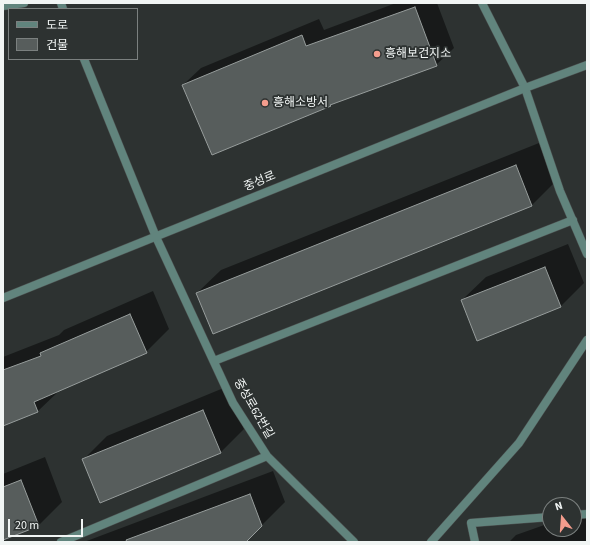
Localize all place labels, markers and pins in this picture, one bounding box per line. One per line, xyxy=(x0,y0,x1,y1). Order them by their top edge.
place label: 흥해보건지소 xyxy=(385,47,451,61)
marker: 흥해보건지소 xyxy=(372,49,382,59)
place label: 흥해소방서 xyxy=(273,96,328,110)
marker: 흥해소방서 xyxy=(260,98,270,108)

